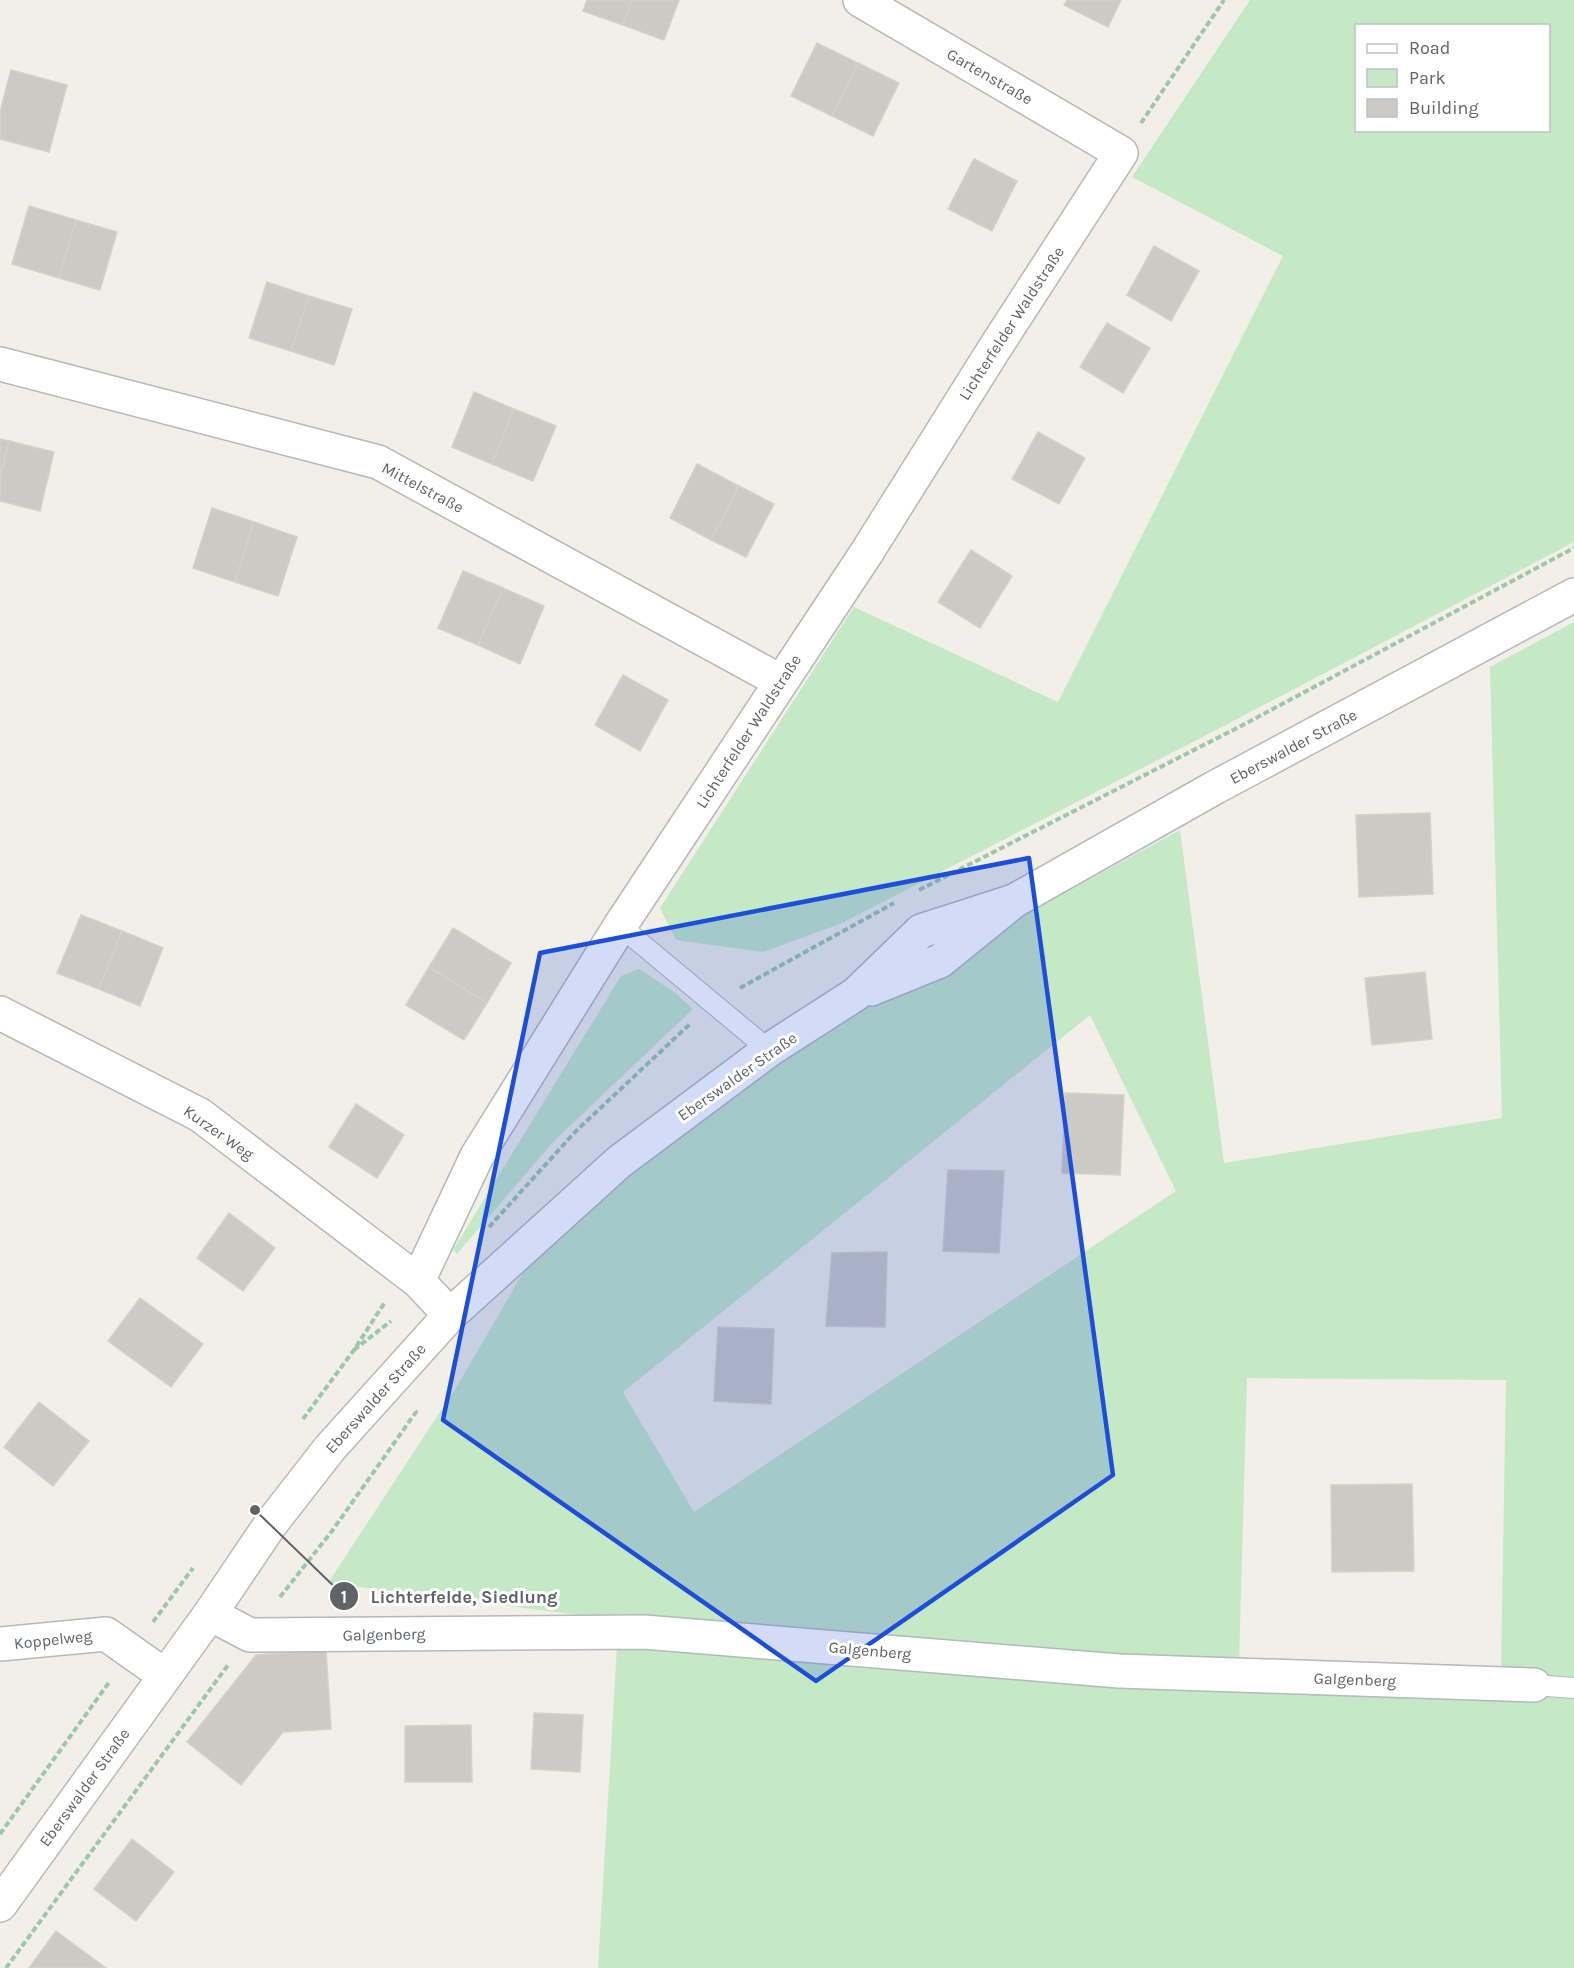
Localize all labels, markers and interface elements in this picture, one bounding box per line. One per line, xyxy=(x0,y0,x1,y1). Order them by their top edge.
legend xyxy=(1355,24,1550,132)
text: Road xyxy=(1409,37,1450,59)
street label: Gartenstraße xyxy=(943,44,1036,109)
text: Park xyxy=(1409,67,1446,89)
text: Building xyxy=(1409,97,1479,119)
street label: Lichterfelder Waldstraße xyxy=(955,243,1068,404)
street label: Mittelstraße xyxy=(379,458,467,517)
street label: Lichterfelder Waldstraße xyxy=(692,651,805,812)
street label: Eberswalder Straße xyxy=(1226,705,1360,788)
street label: Eberswalder Straße xyxy=(674,1028,801,1125)
street label: Kurzer Weg xyxy=(180,1101,258,1164)
street label: Eberswalder Straße xyxy=(321,1339,430,1457)
callout: Lichterfelde, Siedlung xyxy=(329,1578,570,1614)
text: 1 xyxy=(341,1586,347,1608)
text: Lichterfelde, Siedlung xyxy=(370,1586,558,1608)
street label: Galgenberg xyxy=(342,1624,426,1645)
street label: Koppelweg xyxy=(13,1626,93,1653)
street label: Galgenberg xyxy=(828,1637,912,1664)
street label: Galgenberg xyxy=(1313,1669,1397,1690)
street label: Eberswalder Straße xyxy=(35,1725,134,1850)

